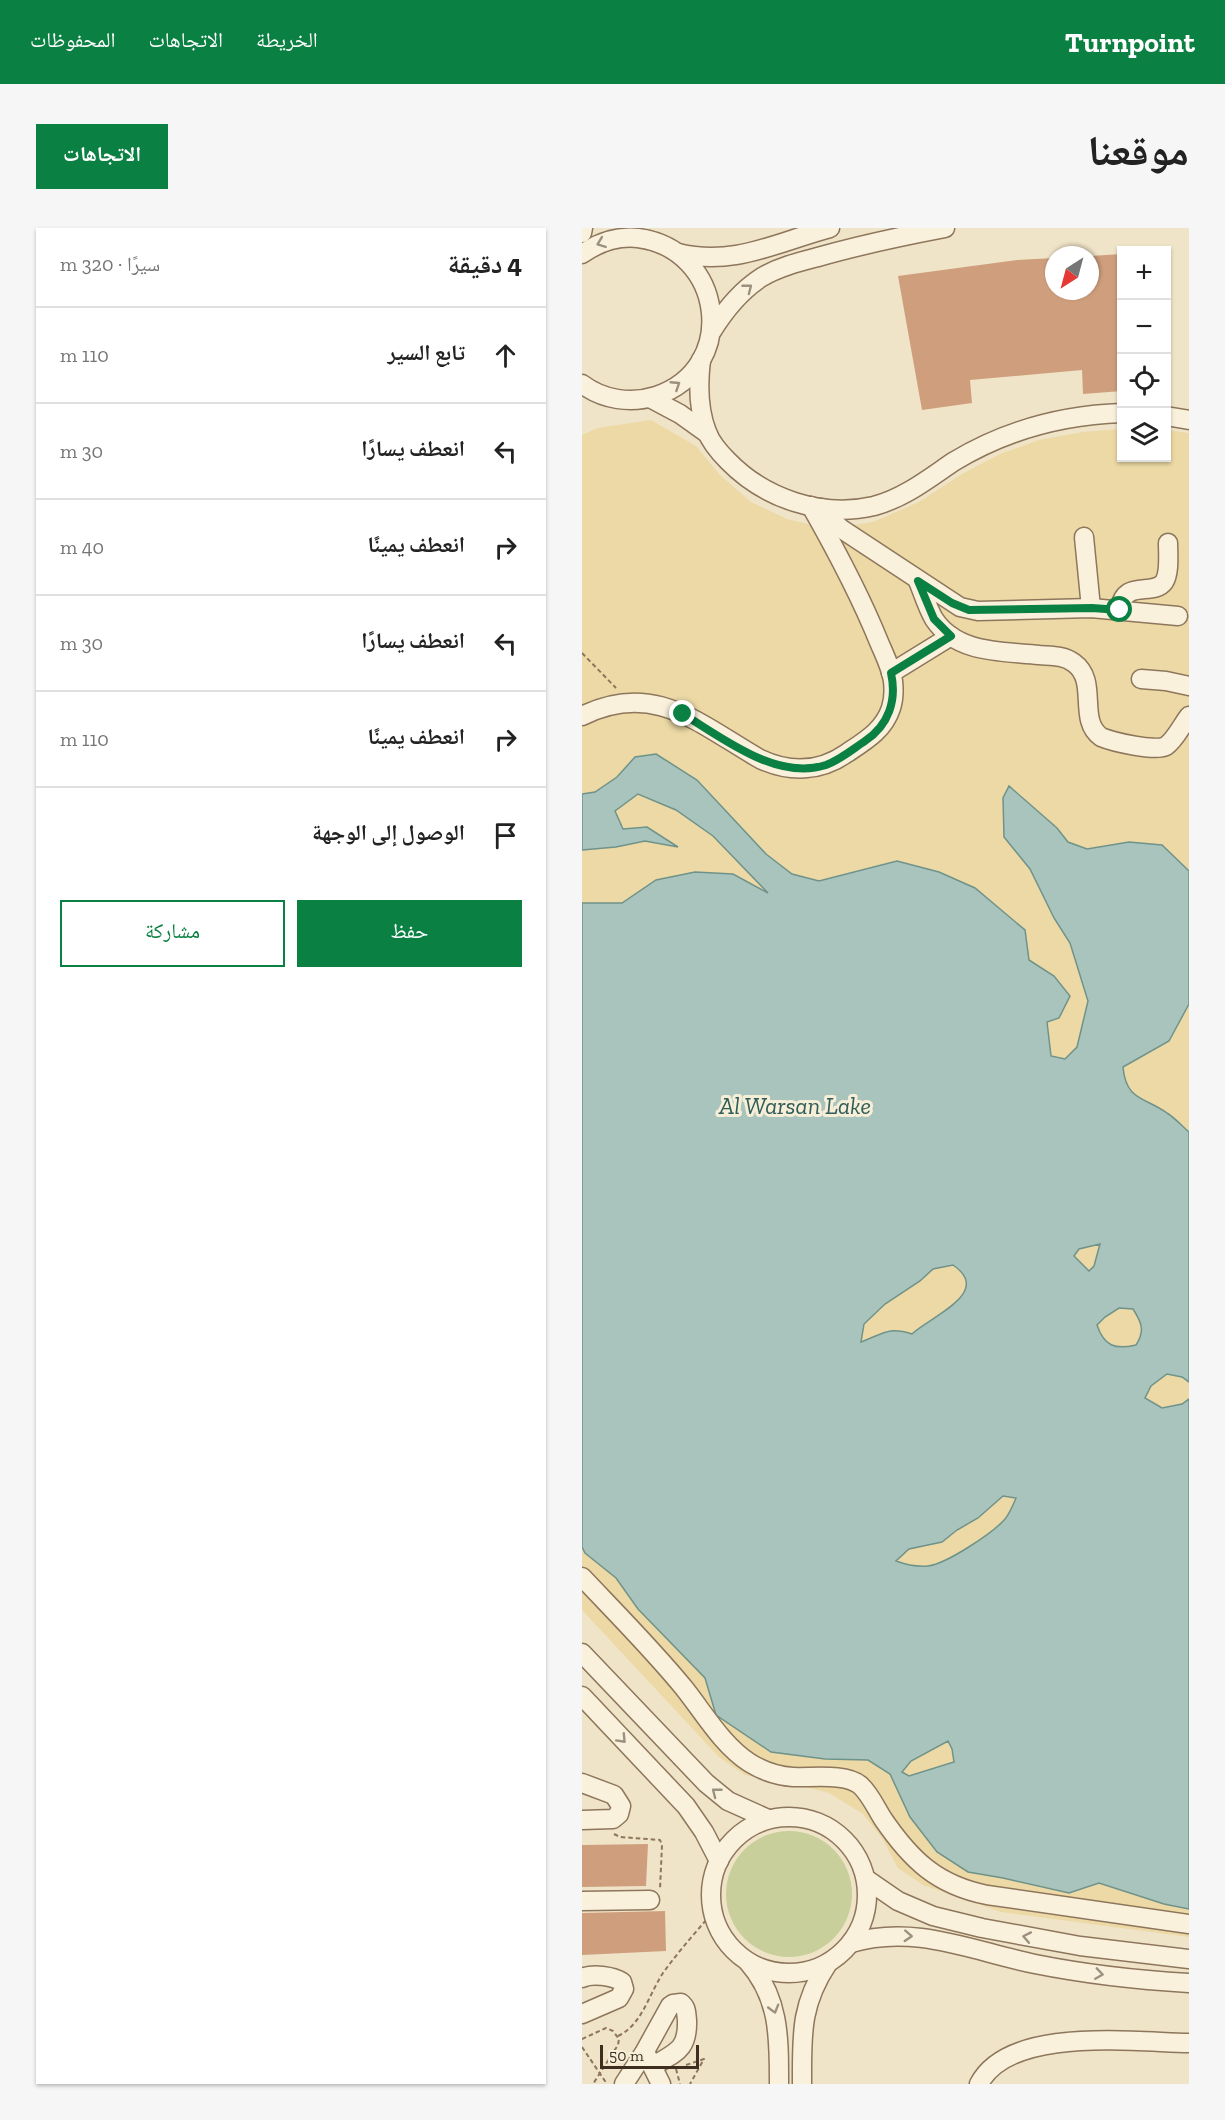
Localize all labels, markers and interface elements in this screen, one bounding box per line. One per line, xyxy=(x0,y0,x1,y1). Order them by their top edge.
text: Turnpoint xyxy=(1065,26,1195,59)
text: المحفوظات xyxy=(30,27,115,52)
text: الاتجاهات xyxy=(148,27,223,52)
text: الخريطة xyxy=(256,27,318,52)
button: الاتجاهات xyxy=(36,124,168,189)
text: موقعنا xyxy=(1088,125,1189,176)
one-way arrow xyxy=(596,236,607,249)
north arrow xyxy=(1045,246,1099,300)
map controls xyxy=(1117,246,1171,462)
button: + xyxy=(1117,246,1171,300)
text: 4 دقيقة xyxy=(448,248,522,280)
text: سيرًا · 320 m xyxy=(60,252,160,276)
one-way arrow xyxy=(741,285,752,296)
button: − xyxy=(1117,300,1171,354)
text: تابع السير xyxy=(387,339,465,366)
icon: ahead xyxy=(489,339,522,372)
text: 110 m xyxy=(60,343,109,367)
button: locate xyxy=(1117,354,1171,408)
one-way arrow xyxy=(669,382,680,393)
button: layers xyxy=(1117,408,1171,462)
text: انعطف يسارًا xyxy=(361,435,465,462)
icon: left xyxy=(489,435,522,468)
text: 30 m xyxy=(60,439,103,463)
text: انعطف يمينًا xyxy=(368,531,465,558)
icon: right xyxy=(489,531,522,564)
text: 40 m xyxy=(60,535,104,559)
route start xyxy=(1106,596,1132,622)
text: انعطف يسارًا xyxy=(361,627,465,654)
icon: left xyxy=(489,627,522,660)
text: 30 m xyxy=(60,631,103,655)
route end xyxy=(669,700,695,726)
text: انعطف يمينًا xyxy=(368,723,465,750)
icon: right xyxy=(489,723,522,756)
text: 110 m xyxy=(60,727,109,751)
text: الوصول إلى الوجهة xyxy=(312,819,465,846)
icon: arrive xyxy=(489,819,522,852)
button: مشاركة xyxy=(60,900,285,967)
button: حفظ xyxy=(297,900,522,967)
water label: Al Warsan Lake xyxy=(718,1091,871,1120)
one-way arrow xyxy=(615,1732,626,1742)
one-way arrow xyxy=(712,1788,723,1799)
one-way arrow xyxy=(904,1929,913,1942)
one-way arrow xyxy=(1022,1931,1032,1944)
one-way arrow xyxy=(1095,1968,1104,1980)
one-way arrow xyxy=(767,2003,779,2014)
scale bar xyxy=(600,2042,699,2070)
text: 50 m xyxy=(609,2046,644,2065)

